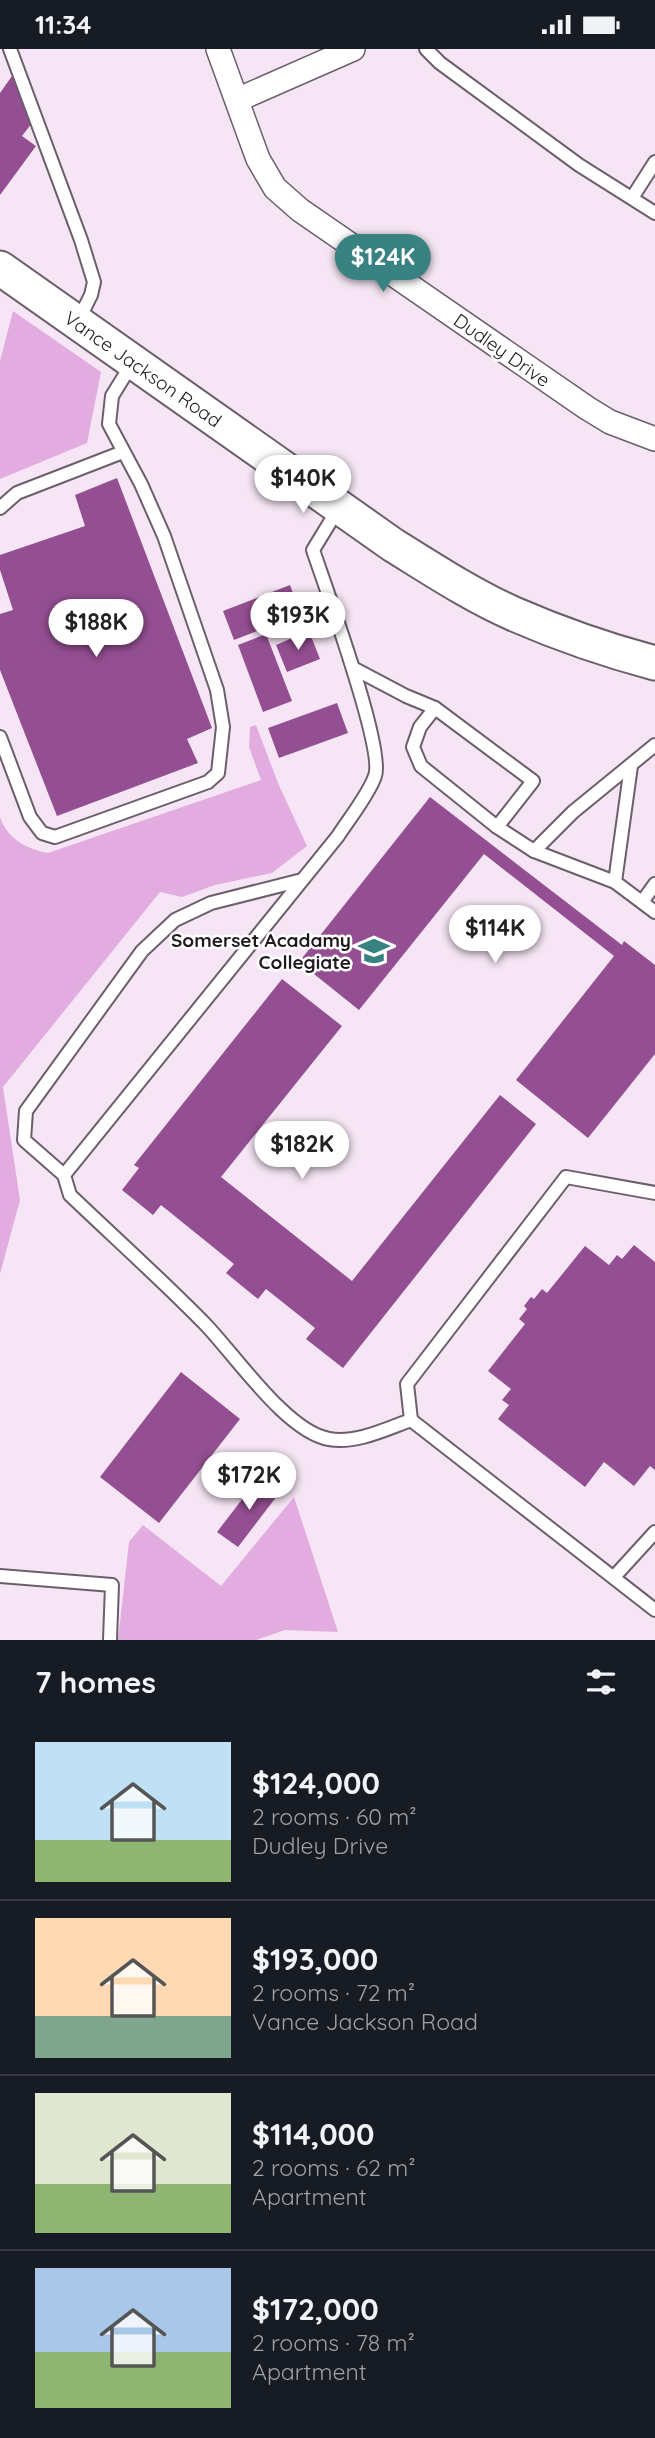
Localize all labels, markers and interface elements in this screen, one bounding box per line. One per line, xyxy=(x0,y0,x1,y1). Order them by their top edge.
text: 11:34 xyxy=(35,8,92,41)
pin: $124K xyxy=(334,235,432,294)
text: $124K xyxy=(351,242,415,271)
street label: Vance Jackson Road xyxy=(60,306,226,432)
street label: Dudley Drive xyxy=(449,308,555,392)
pin: $140K xyxy=(254,455,352,515)
text: $140K xyxy=(270,463,336,492)
pin: $193K xyxy=(249,593,347,652)
pin: $188K xyxy=(47,599,145,659)
text: $193K xyxy=(266,600,330,629)
text: $188K xyxy=(65,607,127,636)
pin: $114K xyxy=(446,905,544,965)
text: $114K xyxy=(465,913,525,942)
place label: Somerset Acadamy Collegiate xyxy=(171,928,351,974)
school or university icon: Somerset Acadamy Collegiate xyxy=(357,934,391,968)
pin: $182K xyxy=(253,1121,351,1181)
text: $182K xyxy=(270,1129,334,1158)
pin: $172K xyxy=(200,1453,298,1512)
text: $172K xyxy=(217,1460,281,1489)
text: 7 homes xyxy=(35,1663,156,1701)
icon: filters xyxy=(582,1663,620,1701)
text: $124,000 xyxy=(252,1764,380,1802)
icon: home xyxy=(91,1770,175,1854)
text: 2 rooms · 60 m² xyxy=(252,1802,417,1831)
text: Dudley Drive xyxy=(252,1831,388,1860)
text: $193,000 xyxy=(252,1940,378,1978)
icon: home xyxy=(91,1946,175,2030)
text: 2 rooms · 72 m² xyxy=(252,1978,415,2007)
text: Vance Jackson Road xyxy=(252,2007,478,2036)
text: $114,000 xyxy=(252,2115,374,2153)
icon: home xyxy=(91,2121,175,2205)
text: 2 rooms · 62 m² xyxy=(252,2153,416,2182)
text: Apartment xyxy=(252,2182,366,2211)
text: $172,000 xyxy=(252,2290,379,2328)
icon: home xyxy=(91,2296,175,2380)
text: 2 rooms · 78 m² xyxy=(252,2328,415,2357)
text: Apartment xyxy=(252,2357,366,2386)

